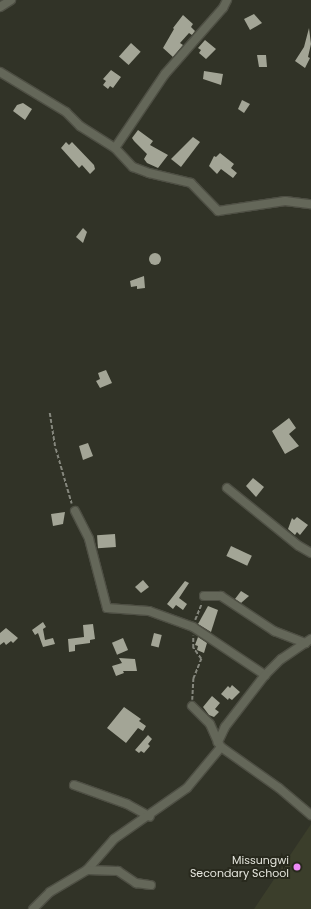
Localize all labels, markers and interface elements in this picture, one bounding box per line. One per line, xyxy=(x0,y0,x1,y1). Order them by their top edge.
place label: Missungwi Secondary School xyxy=(190,854,289,880)
marker: Missungwi Secondary School xyxy=(292,862,302,872)

